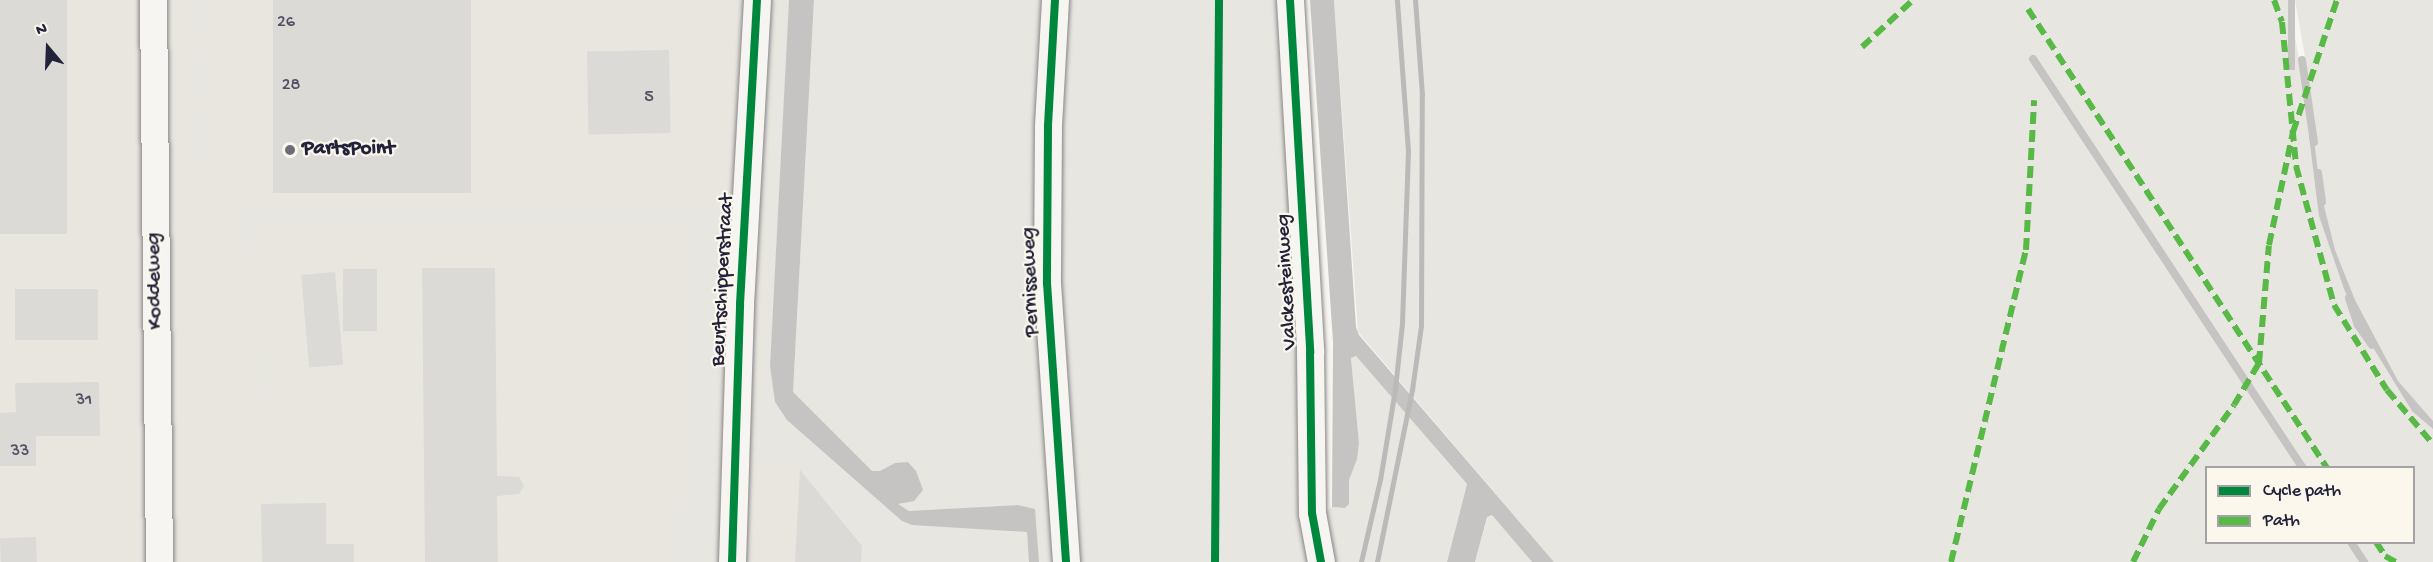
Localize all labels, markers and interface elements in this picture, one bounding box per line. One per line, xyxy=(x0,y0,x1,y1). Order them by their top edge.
house number: 26 xyxy=(277,12,295,34)
north arrow xyxy=(18,18,78,78)
text: N xyxy=(34,20,50,41)
house number: 28 xyxy=(282,75,300,97)
house number: 5 xyxy=(644,87,654,109)
place label: PartsPoint xyxy=(302,137,395,163)
marker: PartsPoint xyxy=(283,143,297,157)
street label: Beurtschipperstraat xyxy=(707,193,741,367)
street label: Valckesteinweg xyxy=(1272,213,1304,351)
street label: Pernisseweg xyxy=(1017,227,1047,337)
street label: Koddeweg xyxy=(143,232,169,330)
house number: 31 xyxy=(76,390,92,412)
house number: 33 xyxy=(11,441,29,463)
legend xyxy=(2205,466,2415,544)
text: Cycle path xyxy=(2263,481,2341,502)
text: Path xyxy=(2263,511,2300,532)

